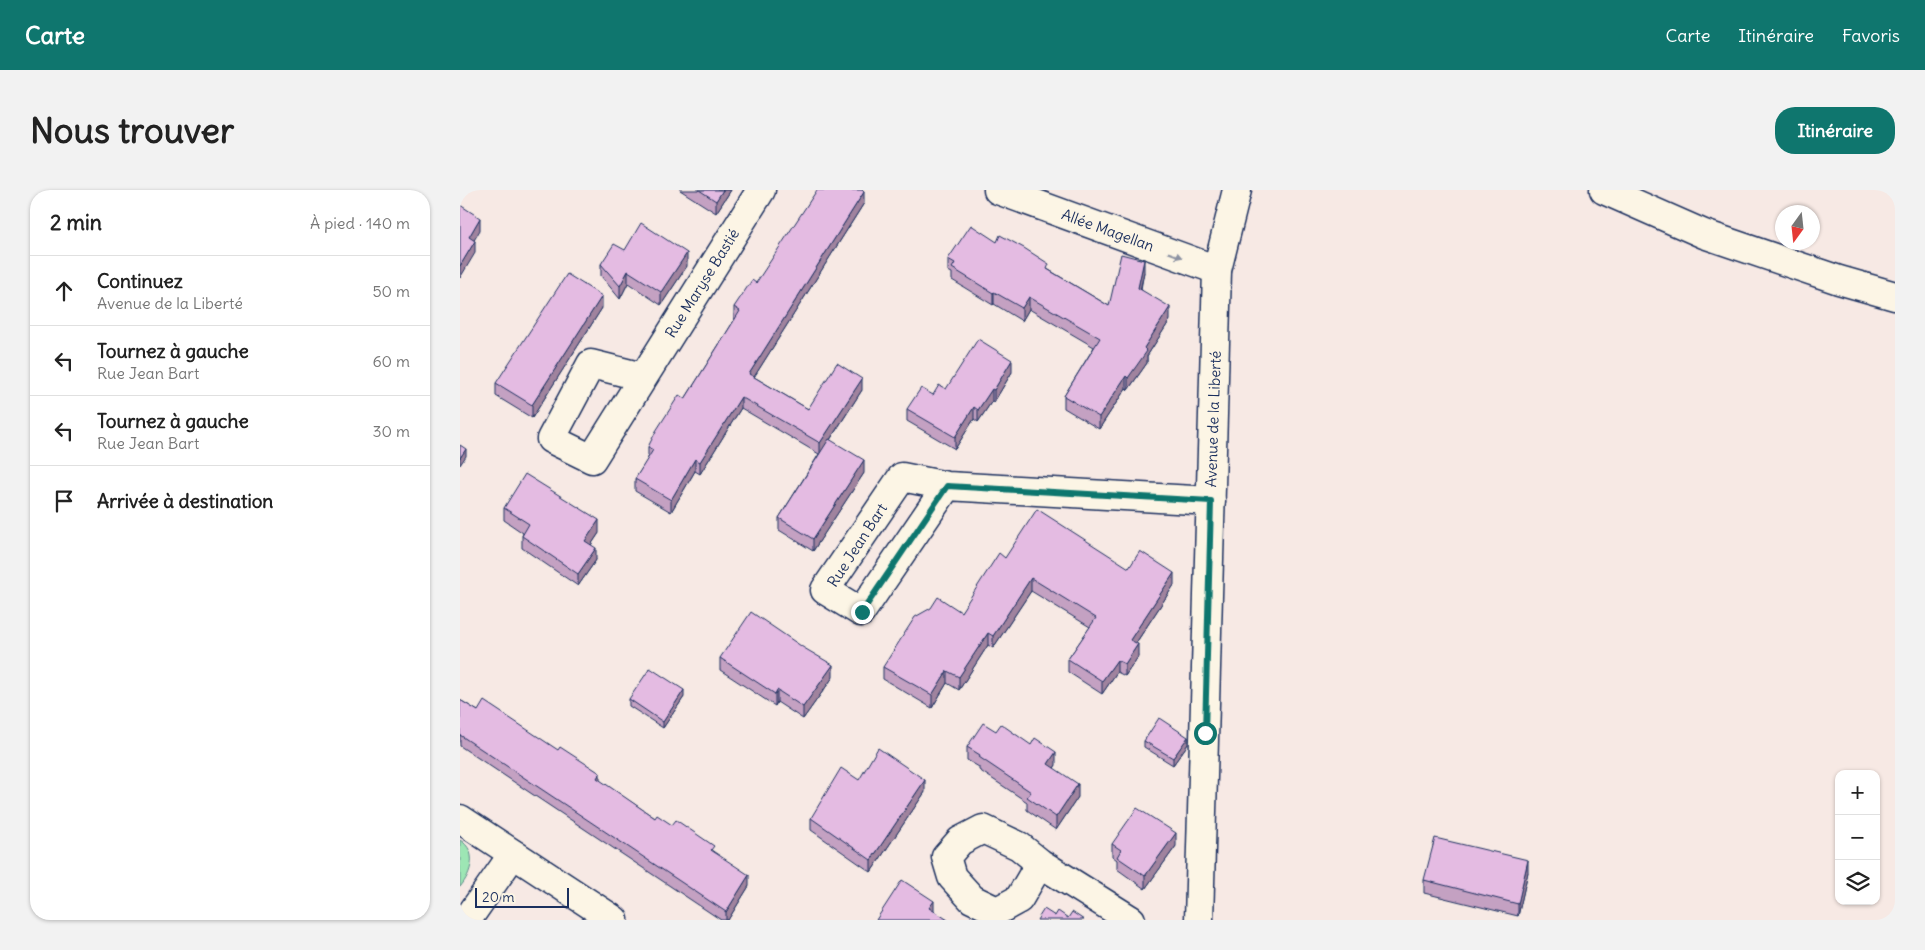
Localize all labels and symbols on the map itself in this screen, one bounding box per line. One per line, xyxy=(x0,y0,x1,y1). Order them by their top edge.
street label: Allée Magellan xyxy=(1059,204,1157,256)
north arrow xyxy=(1775,205,1820,250)
street label: Rue Maryse Bastié xyxy=(661,225,743,341)
one-way arrow xyxy=(1168,252,1183,259)
street label: Avenue de la Liberté xyxy=(1201,350,1225,488)
street label: Rue Jean Bart xyxy=(823,500,891,590)
route end xyxy=(851,601,874,624)
route start xyxy=(1194,722,1217,745)
scale bar xyxy=(475,885,569,908)

